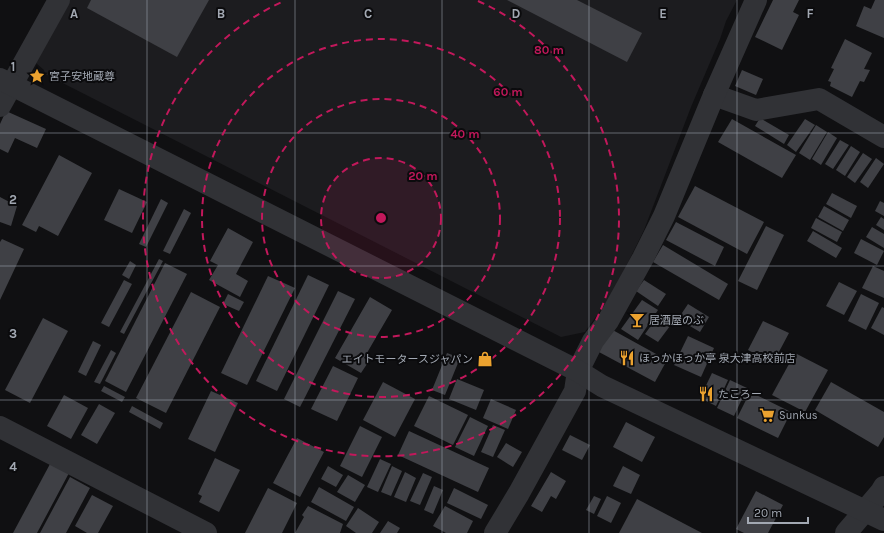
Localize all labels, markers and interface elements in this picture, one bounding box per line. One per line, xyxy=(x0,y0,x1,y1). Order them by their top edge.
text: A xyxy=(70,6,78,21)
text: B xyxy=(217,6,225,21)
text: C xyxy=(364,6,372,21)
text: D xyxy=(512,6,521,21)
text: E xyxy=(659,6,667,21)
text: F xyxy=(806,6,814,21)
text: 80 m xyxy=(534,43,564,57)
text: 1 xyxy=(11,59,15,74)
place icon: 宮子安地蔵尊 xyxy=(28,67,46,85)
place label: 宮子安地蔵尊 xyxy=(49,70,115,83)
text: 60 m xyxy=(493,85,523,99)
text: 40 m xyxy=(450,127,480,141)
text: 20 m xyxy=(408,169,438,183)
text: 2 xyxy=(9,192,17,207)
centre of rings xyxy=(374,211,388,225)
bar icon: 居酒屋のぶ xyxy=(628,311,646,329)
place label: 居酒屋のぶ xyxy=(649,314,704,327)
text: 3 xyxy=(9,326,17,341)
restaurant icon: ほっかほっか亭 泉大津高校前店 xyxy=(618,349,636,367)
shop icon: エイトモータースジャパン xyxy=(476,350,494,368)
place label: ほっかほっか亭 泉大津高校前店 xyxy=(639,352,796,365)
place label: エイトモータースジャパン xyxy=(342,353,473,366)
restaurant icon: たころー xyxy=(697,385,715,403)
place label: たころー xyxy=(718,388,762,401)
supermarket icon: Sunkus xyxy=(758,406,776,424)
place label: Sunkus xyxy=(779,409,818,422)
text: 4 xyxy=(9,459,17,474)
scale bar xyxy=(748,499,808,525)
text: 20 m xyxy=(754,506,782,520)

